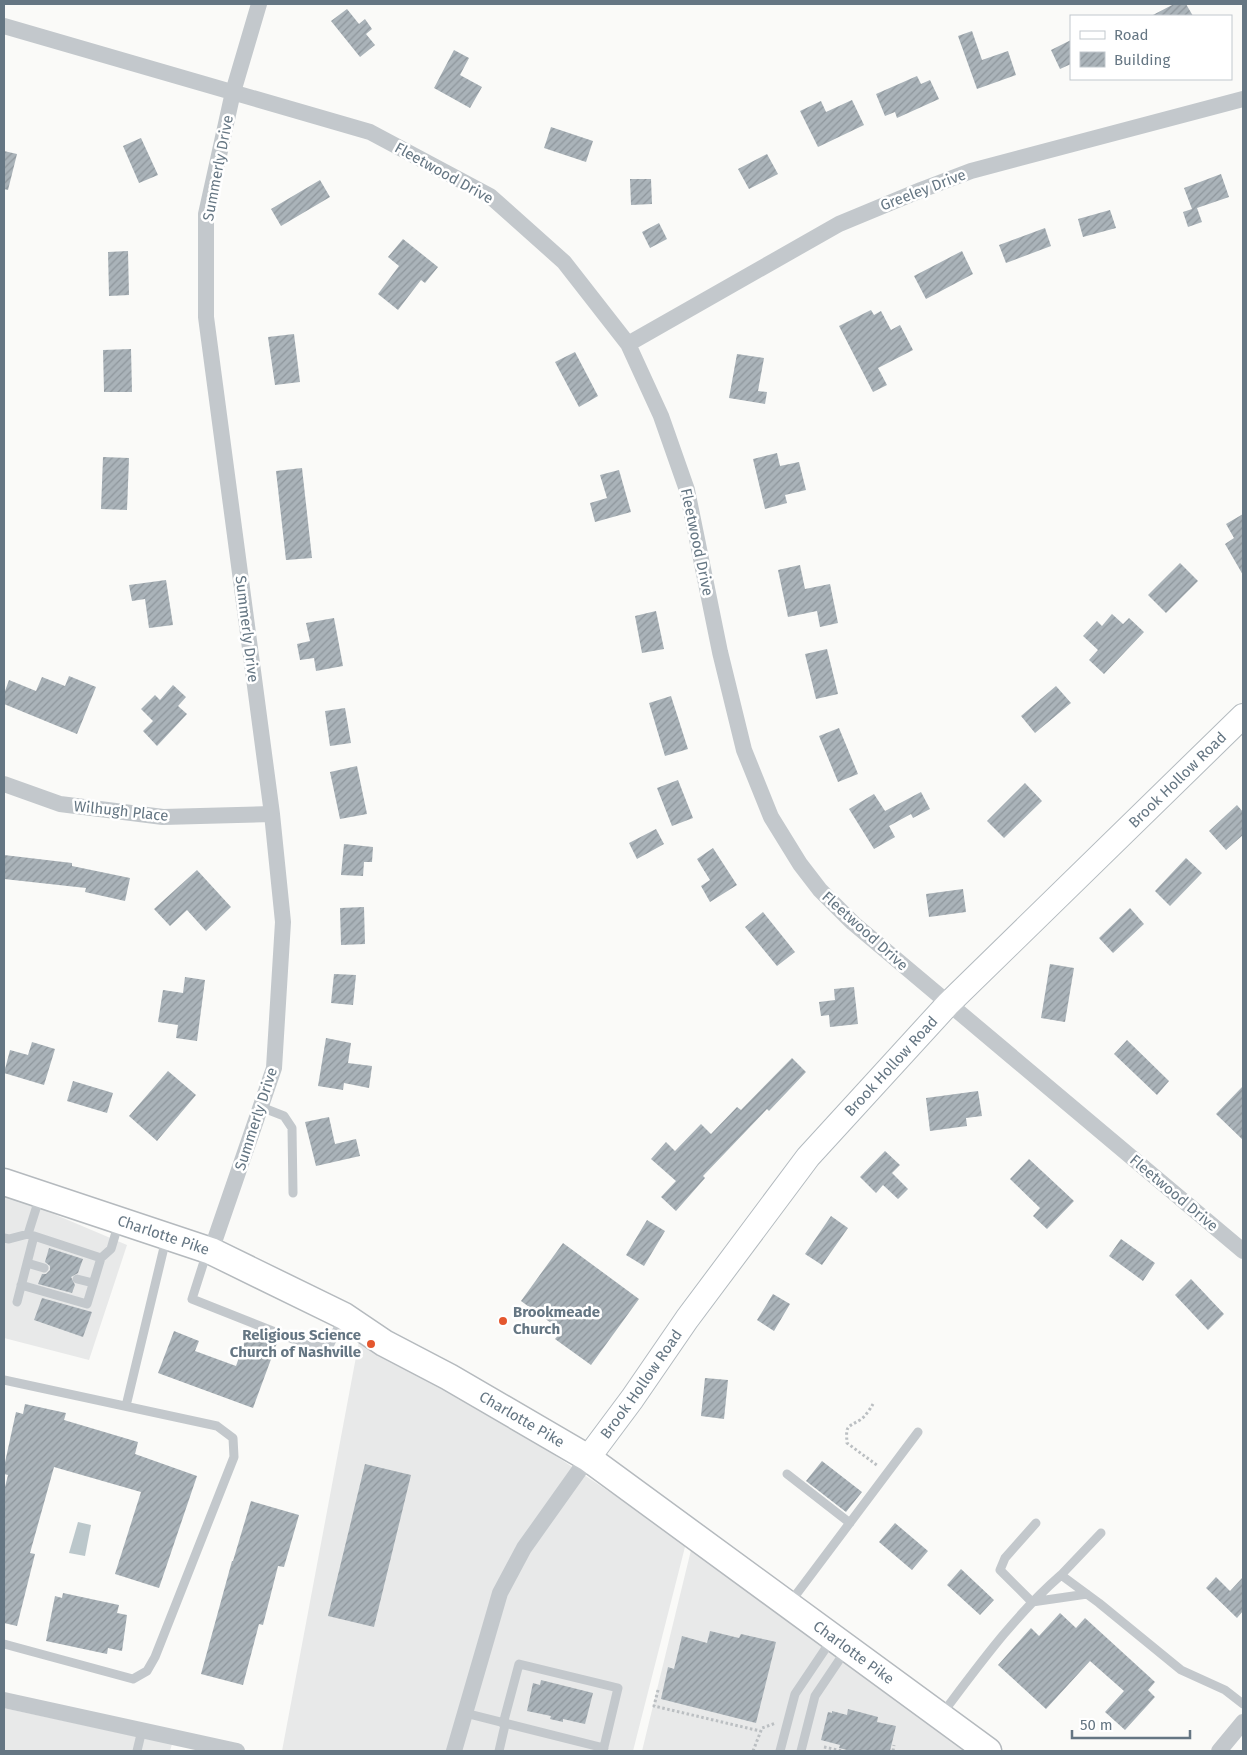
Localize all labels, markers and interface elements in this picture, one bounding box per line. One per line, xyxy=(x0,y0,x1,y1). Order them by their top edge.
legend xyxy=(1070,15,1232,80)
text: Road xyxy=(1114,26,1149,44)
text: Building xyxy=(1114,51,1170,69)
street label: Summerly Drive xyxy=(199,114,237,222)
street label: Fleetwood Drive xyxy=(392,139,496,207)
street label: Greeley Drive xyxy=(878,165,968,215)
street label: Fleetwood Drive xyxy=(677,486,717,598)
street label: Summerly Drive xyxy=(232,575,262,683)
street label: Brook Hollow Road xyxy=(1125,728,1230,832)
street label: Wilhugh Place xyxy=(73,797,169,825)
street label: Fleetwood Drive xyxy=(818,888,912,974)
street label: Brook Hollow Road xyxy=(841,1012,941,1120)
street label: Summerly Drive xyxy=(231,1065,281,1173)
street label: Fleetwood Drive xyxy=(1126,1151,1222,1235)
street label: Charlotte Pike xyxy=(115,1211,212,1259)
place label: Brookmeade Church xyxy=(513,1303,600,1338)
marker: Brookmeade Church xyxy=(497,1315,509,1327)
place label: Religious Science Church of Nashville xyxy=(230,1326,361,1361)
street label: Brook Hollow Road xyxy=(596,1326,686,1442)
marker: Religious Science Church of Nashville xyxy=(365,1338,377,1350)
street label: Charlotte Pike xyxy=(476,1388,568,1451)
street label: Charlotte Pike xyxy=(810,1617,898,1688)
scale bar xyxy=(1072,1708,1190,1740)
text: 50 m xyxy=(1080,1716,1113,1734)

